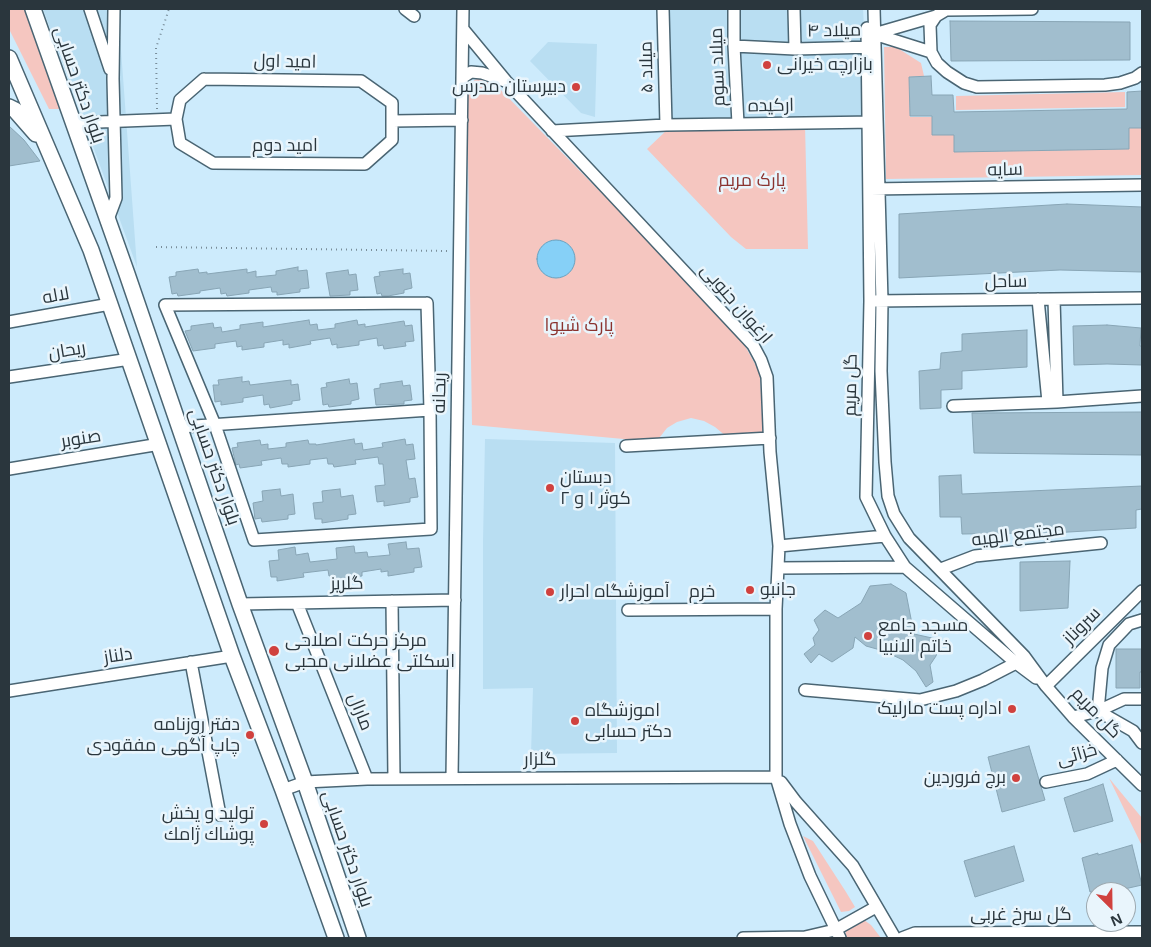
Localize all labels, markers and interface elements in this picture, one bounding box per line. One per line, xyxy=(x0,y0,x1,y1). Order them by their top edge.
street label: میلاد ۴ xyxy=(807,20,861,42)
street label: بلوار دکتر حسابی xyxy=(49,24,109,146)
street label: میلاد سوم xyxy=(706,27,730,107)
street label: میلاد ۵ xyxy=(636,41,658,93)
street label: امید اول xyxy=(253,51,317,73)
place label: بازارچه خیرانی xyxy=(777,54,873,76)
marker: بازارچه خیرانی xyxy=(761,59,773,71)
place label: دبیرستان مدرس xyxy=(452,76,566,98)
marker: دبیرستان مدرس xyxy=(570,81,582,93)
street label: ارکیده xyxy=(748,95,794,117)
street label: امید دوم xyxy=(252,135,318,157)
street label: سایه xyxy=(987,159,1023,181)
park label: پارک مریم xyxy=(718,170,786,192)
street label: ارغوان جنوبی xyxy=(696,260,776,348)
street label: ساحل xyxy=(984,271,1028,293)
street label: لاله xyxy=(41,283,71,309)
park label: پارک شیوا xyxy=(544,315,614,337)
street label: ریحان xyxy=(47,337,87,365)
street label: گل مریم xyxy=(840,353,862,417)
street label: ریحانه xyxy=(429,372,451,414)
street label: بلوار دکتر حسابی xyxy=(184,406,244,528)
street label: صنوبر xyxy=(59,425,103,453)
place label: دبستان کوثر ۱ و ۲ xyxy=(560,467,631,509)
marker: دبستان کوثر ۱ و ۲ xyxy=(544,482,556,494)
street label: مجتمع الهیه xyxy=(970,519,1066,551)
street label: گلریز xyxy=(330,573,364,595)
place label: جانبو xyxy=(760,579,796,601)
place label: آموزشگاه احرار xyxy=(560,581,669,603)
street label: خرم xyxy=(689,581,715,603)
marker: جانبو xyxy=(744,584,756,596)
marker: آموزشگاه احرار xyxy=(544,586,556,598)
street label: سروناز xyxy=(1059,603,1105,649)
place label: مسجد جامع خاتم الانبیا xyxy=(878,615,968,658)
place label: مرکز حرکت اصلاحی اسکلتی عضلانی محبی xyxy=(285,630,455,672)
marker: مسجد جامع خاتم الانبیا xyxy=(862,630,874,642)
street label: دلناز xyxy=(102,643,134,669)
marker: مرکز حرکت اصلاحی اسکلتی عضلانی محبی xyxy=(267,644,281,658)
street label: گل مریم xyxy=(1066,683,1126,743)
street label: مارال xyxy=(343,690,377,734)
place label: اداره پست مارلیک xyxy=(877,698,1002,720)
place label: اموزشگاه دکتر حسابی xyxy=(585,700,672,742)
marker: اداره پست مارلیک xyxy=(1006,703,1018,715)
place label: دفتر روزنامه چاپ آگهی مفقودی xyxy=(87,714,240,756)
marker: اموزشگاه دکتر حسابی xyxy=(569,715,581,727)
marker: دفتر روزنامه چاپ آگهی مفقودی xyxy=(244,729,256,741)
street label: خزائی xyxy=(1054,739,1100,771)
street label: گلزار xyxy=(524,749,556,771)
place label: برج فروردین xyxy=(924,767,1006,789)
marker: برج فروردین xyxy=(1010,772,1022,784)
street label: بلوار دکتر حسابی xyxy=(317,788,377,910)
place label: توليد و پخش پوشاك ژامك xyxy=(162,803,254,846)
marker: توليد و پخش پوشاك ژامك xyxy=(258,818,270,830)
north arrow xyxy=(1086,882,1136,932)
street label: گل سرخ غربی xyxy=(970,904,1072,926)
text: N xyxy=(1108,909,1126,931)

